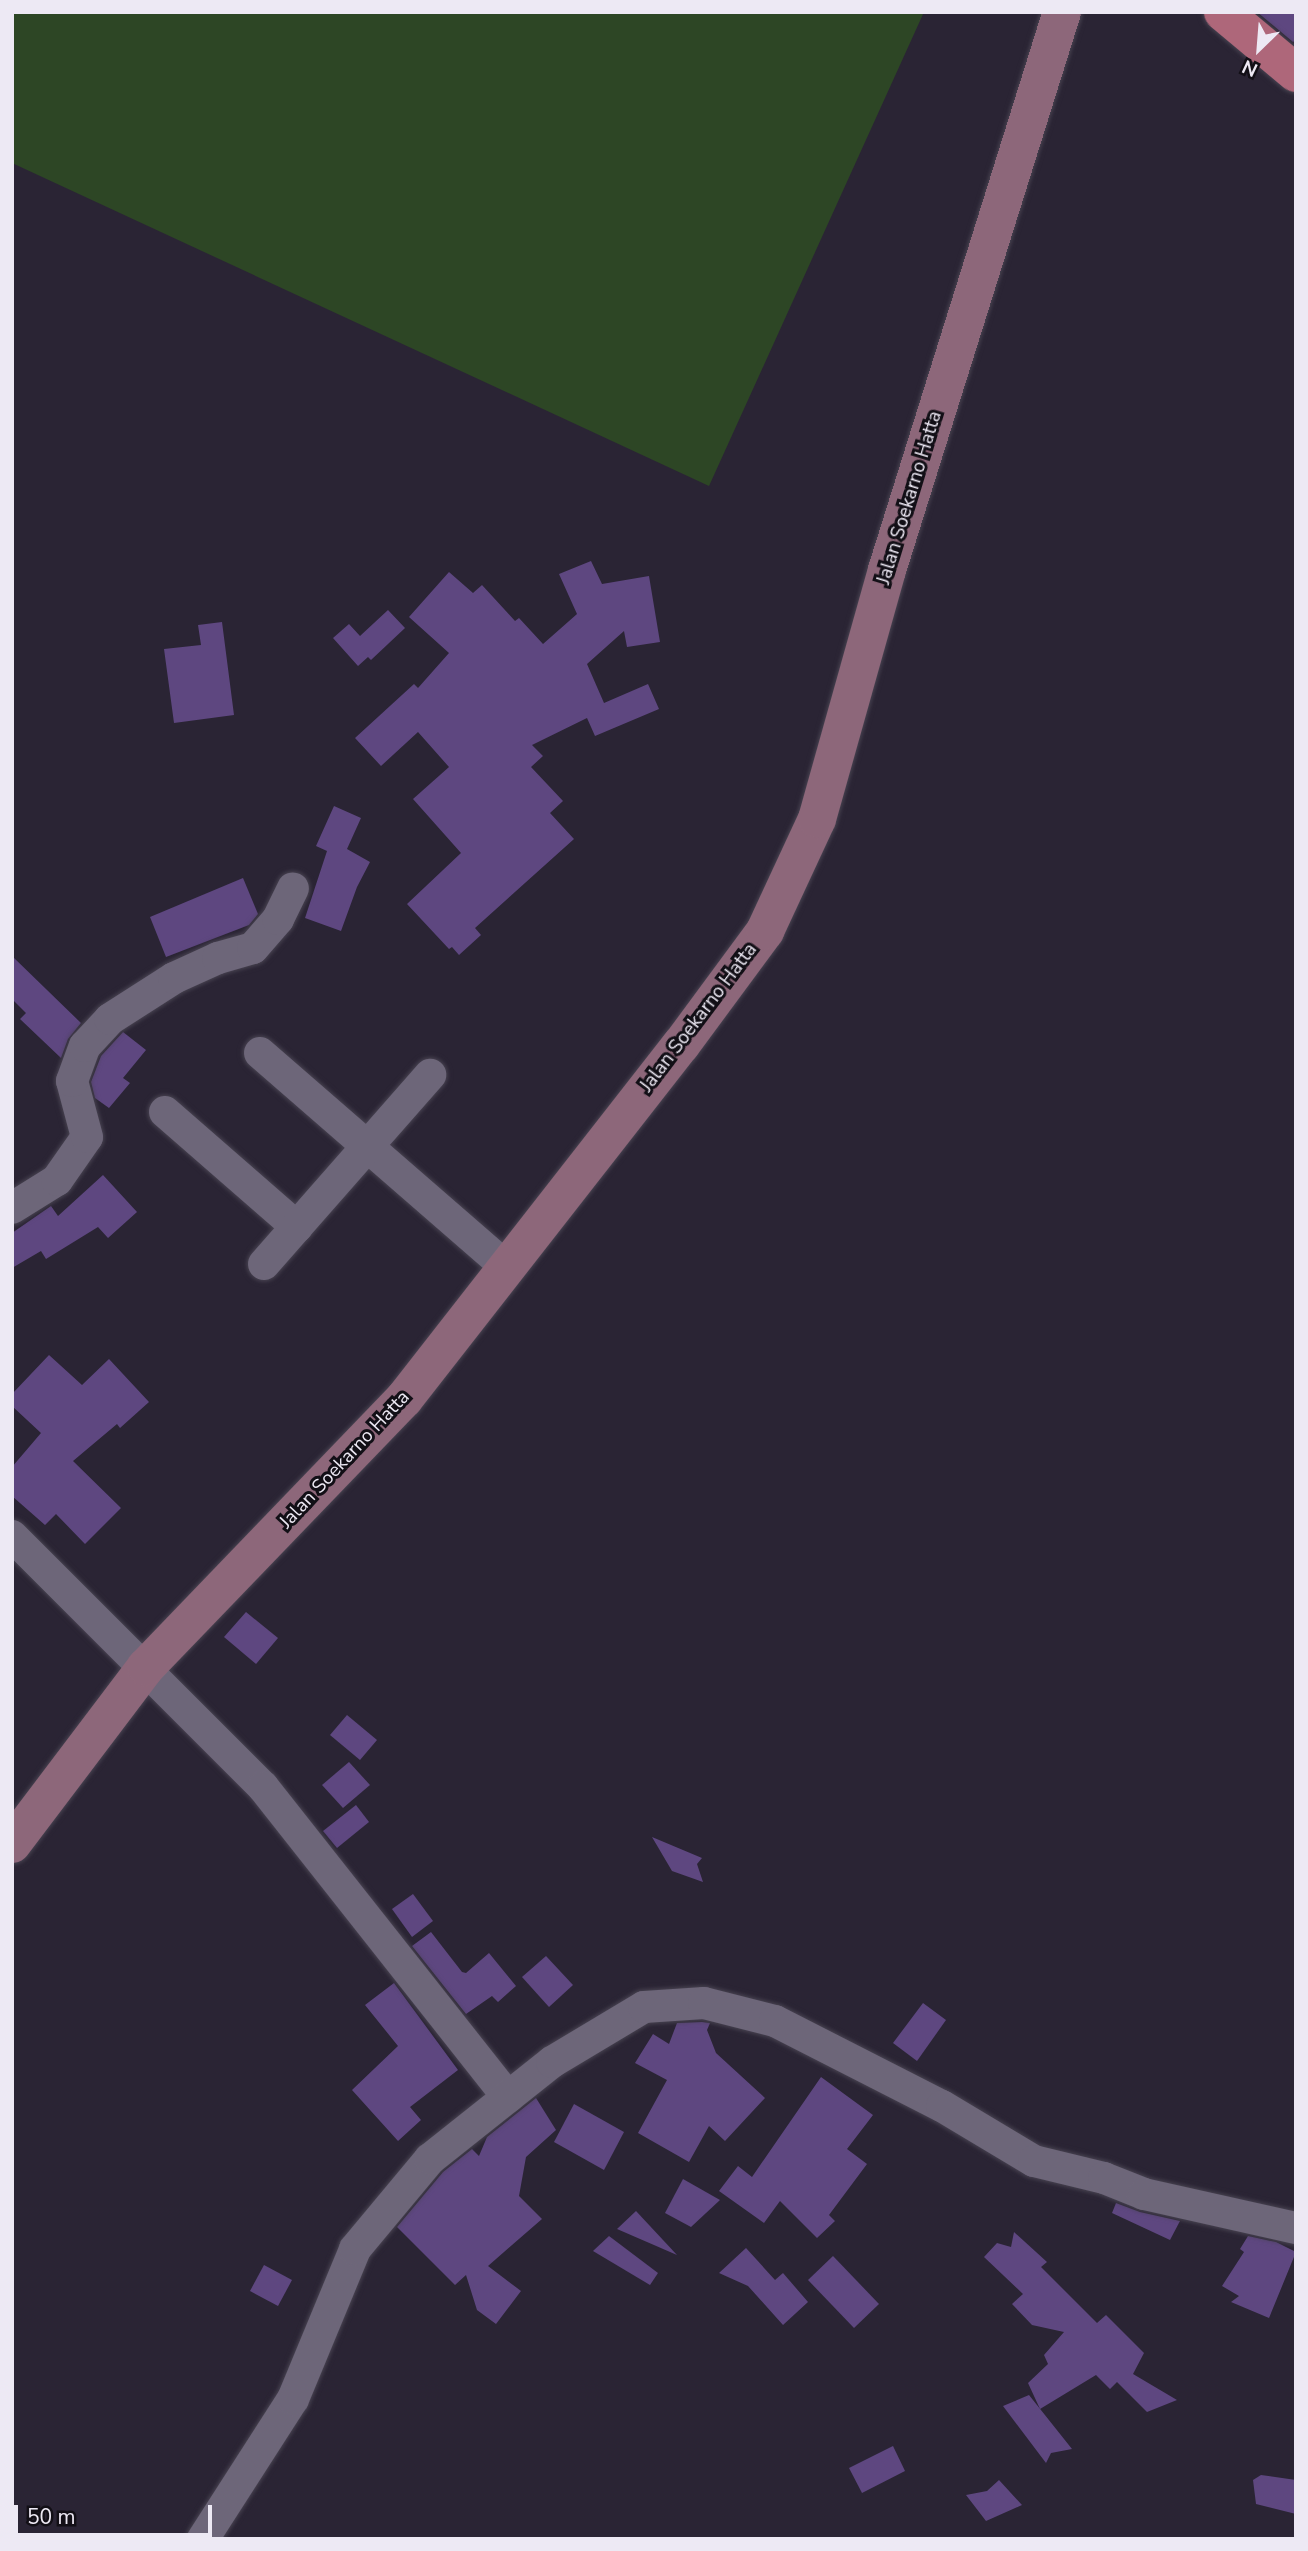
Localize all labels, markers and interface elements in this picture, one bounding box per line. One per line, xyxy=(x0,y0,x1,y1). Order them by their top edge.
north arrow xyxy=(1224,14,1294,84)
text: N xyxy=(1238,53,1262,83)
street label: Jalan Soekarno Hatta xyxy=(873,409,947,587)
street label: Jalan Soekarno Hatta xyxy=(636,939,762,1097)
street label: Jalan Soekarno Hatta xyxy=(275,1386,415,1534)
scale bar xyxy=(18,2492,215,2536)
text: 50 m xyxy=(27,2503,76,2531)

